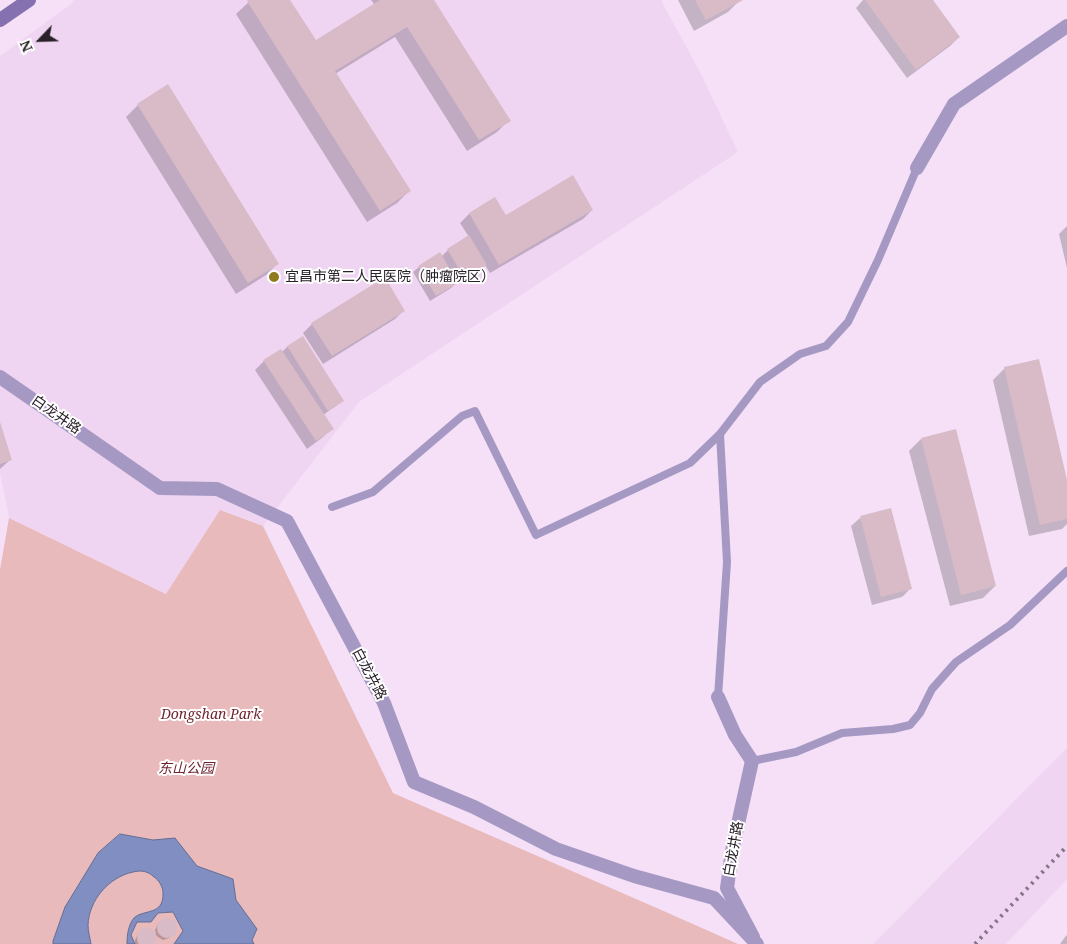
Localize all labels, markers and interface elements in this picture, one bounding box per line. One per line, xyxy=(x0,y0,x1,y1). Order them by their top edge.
north arrow xyxy=(15,15,65,65)
text: N xyxy=(15,37,37,55)
place label: 宜昌市第二人民医院（肿瘤院区） xyxy=(285,269,495,285)
marker: 宜昌市第二人民医院（肿瘤院区） xyxy=(267,270,281,284)
street label: 白龙井路 xyxy=(28,392,84,438)
street label: 白龙井路 xyxy=(348,645,390,703)
park label: Dongshan Park xyxy=(161,707,261,723)
park label: 东山公园 xyxy=(158,761,214,777)
street label: 白龙井路 xyxy=(721,820,747,878)

